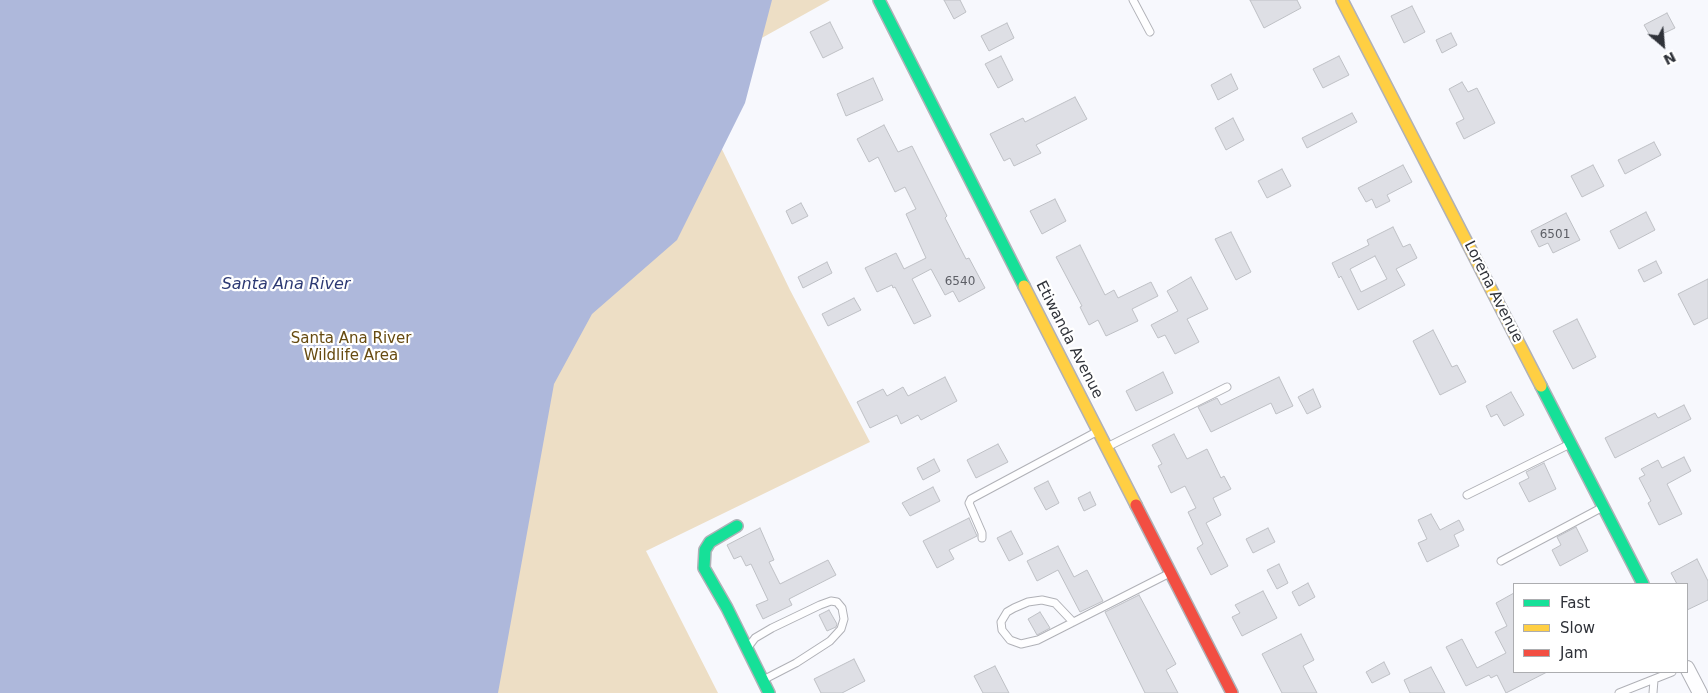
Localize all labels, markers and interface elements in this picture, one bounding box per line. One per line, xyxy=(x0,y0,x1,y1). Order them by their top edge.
north arrow xyxy=(1638,20,1688,70)
text: N xyxy=(1661,49,1679,68)
house number: 6501 xyxy=(1540,228,1570,242)
street label: Lorena Avenue xyxy=(1460,238,1526,346)
water label: Santa Ana River xyxy=(222,275,350,295)
house number: 6540 xyxy=(945,275,975,289)
street label: Etiwanda Avenue xyxy=(1032,278,1106,402)
park label: Santa Ana River Wildlife Area xyxy=(291,330,411,365)
legend xyxy=(1513,583,1688,673)
text: Fast xyxy=(1560,594,1590,612)
text: Slow xyxy=(1560,619,1595,637)
text: Jam xyxy=(1560,644,1588,662)

